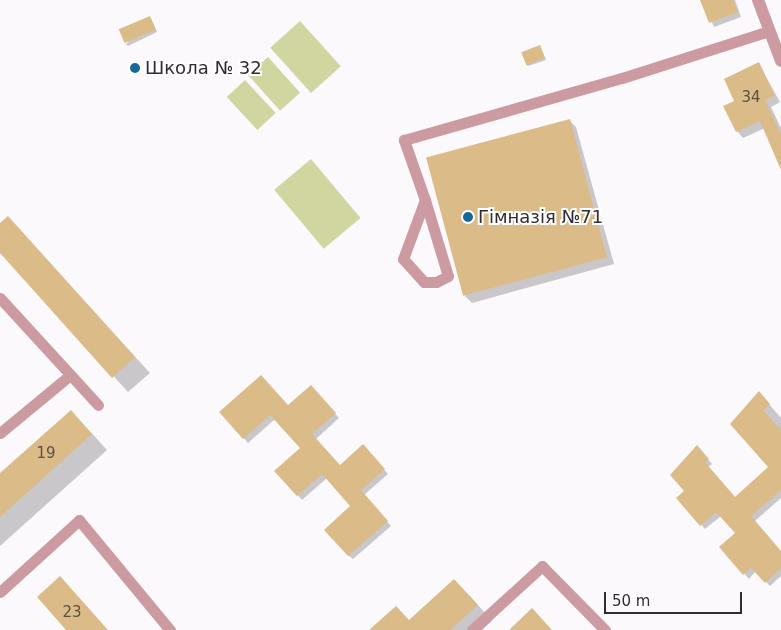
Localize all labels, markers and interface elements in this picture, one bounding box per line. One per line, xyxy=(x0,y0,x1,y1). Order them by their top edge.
place label: Школа № 32 xyxy=(145,57,262,79)
marker: Школа № 32 xyxy=(129,62,141,74)
house number: 34 xyxy=(741,89,761,107)
place label: Гімназія №71 xyxy=(478,206,603,228)
marker: Гімназія №71 xyxy=(462,211,474,223)
house number: 19 xyxy=(36,445,56,463)
scale bar xyxy=(606,582,744,614)
text: 50 m xyxy=(612,592,650,610)
house number: 23 xyxy=(62,604,82,622)

